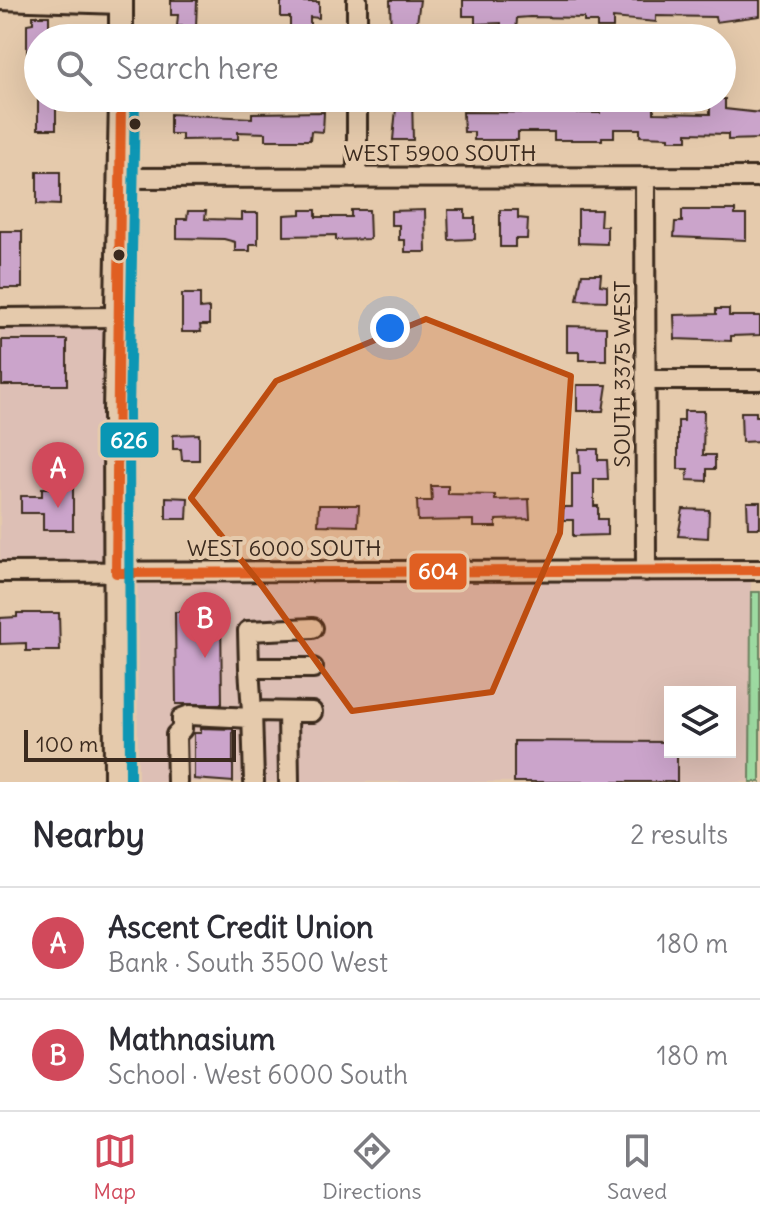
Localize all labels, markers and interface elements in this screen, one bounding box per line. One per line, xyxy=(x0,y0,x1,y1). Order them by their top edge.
search box xyxy=(24,24,736,112)
icon: search xyxy=(52,46,96,90)
text: Search here xyxy=(116,49,279,87)
unlabelled marker xyxy=(127,116,143,132)
street label: WEST 5900 SOUTH xyxy=(344,139,536,167)
unlabelled marker xyxy=(111,247,127,263)
street label: SOUTH 3375 WEST xyxy=(608,280,636,468)
your location xyxy=(370,308,410,348)
line badge: 626 xyxy=(99,421,160,459)
text: 626 xyxy=(110,426,148,454)
pin: A xyxy=(32,442,84,508)
street label: WEST 6000 SOUTH xyxy=(187,534,381,562)
line badge: 604 xyxy=(408,552,468,591)
text: 604 xyxy=(418,557,458,585)
pin: B xyxy=(179,592,231,658)
map controls xyxy=(664,686,736,758)
button: layers xyxy=(664,686,736,758)
scale bar xyxy=(24,726,236,762)
text: 100 m xyxy=(36,730,98,758)
text: Nearby xyxy=(32,813,145,856)
text: 2 results xyxy=(630,818,728,851)
text: Ascent Credit Union xyxy=(108,908,373,946)
text: A xyxy=(50,927,66,960)
text: 180 m xyxy=(657,927,728,960)
text: Bank · South 3500 West xyxy=(108,946,388,979)
text: Mathnasium xyxy=(108,1020,275,1058)
text: B xyxy=(49,1039,67,1072)
text: 180 m xyxy=(657,1039,728,1072)
text: School · West 6000 South xyxy=(108,1058,408,1091)
tab: Map xyxy=(93,1129,137,1205)
tab: Directions xyxy=(322,1129,422,1205)
tab: Saved xyxy=(607,1129,667,1205)

